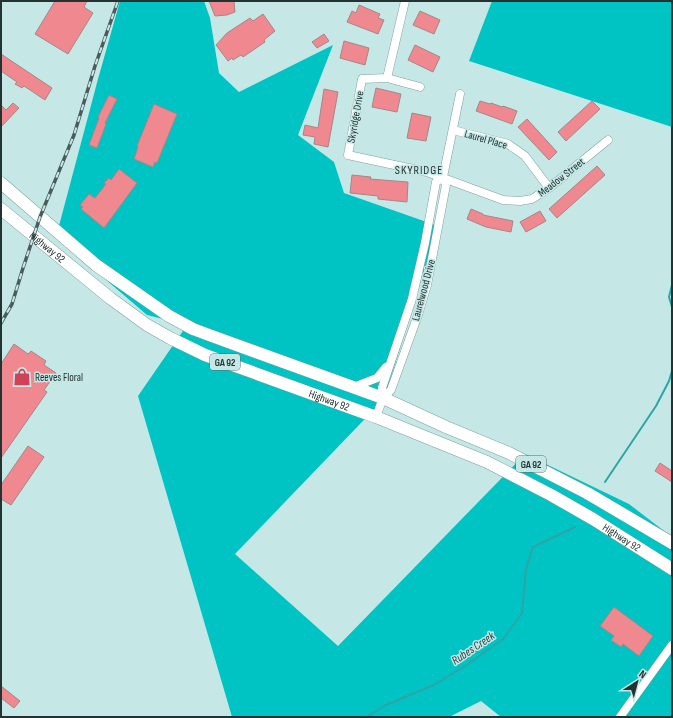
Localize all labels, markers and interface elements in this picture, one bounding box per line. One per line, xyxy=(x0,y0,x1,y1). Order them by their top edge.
street label: Skyridge Drive xyxy=(345,90,366,144)
street label: Laurel Place xyxy=(463,127,509,152)
street label: Meadow Street xyxy=(535,155,588,200)
district label: SKYRIDGE xyxy=(395,163,443,178)
street label: Highway 92 xyxy=(27,229,68,266)
street label: Laurelwood Drive xyxy=(409,258,438,322)
road number: GA 92 xyxy=(210,354,240,370)
shop icon: Reeves Floral xyxy=(12,367,32,387)
place label: Reeves Floral xyxy=(35,371,83,384)
street label: Highway 92 xyxy=(307,387,352,414)
road number: GA 92 xyxy=(516,456,546,472)
street label: Highway 92 xyxy=(600,521,643,555)
water label: Rubes Creek xyxy=(449,628,498,668)
north arrow xyxy=(617,662,657,702)
text: N xyxy=(636,667,649,681)

